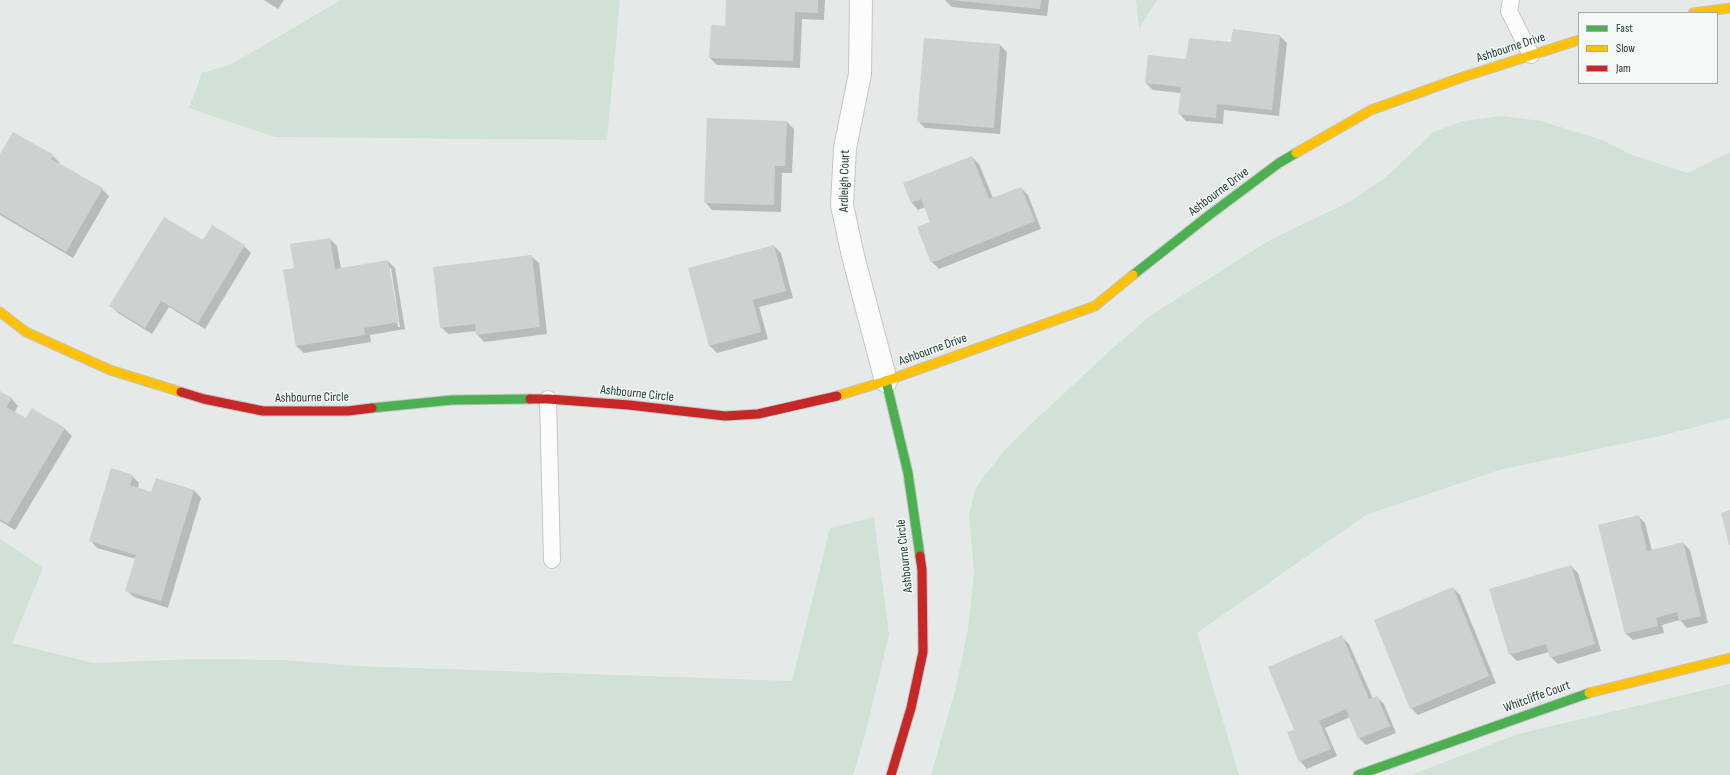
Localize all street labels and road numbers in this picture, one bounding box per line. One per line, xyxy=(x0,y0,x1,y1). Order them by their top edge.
street label: Ashbourne Drive xyxy=(1475,30,1547,66)
street label: Ardleigh Court xyxy=(837,150,853,212)
street label: Ashbourne Drive xyxy=(1186,164,1252,220)
street label: Ashbourne Drive xyxy=(897,330,969,370)
street label: Ashbourne Circle xyxy=(600,382,674,406)
street label: Ashbourne Circle xyxy=(275,390,349,406)
street label: Ashbourne Circle xyxy=(893,519,917,593)
street label: Whitcliffe Court xyxy=(1501,678,1573,716)

